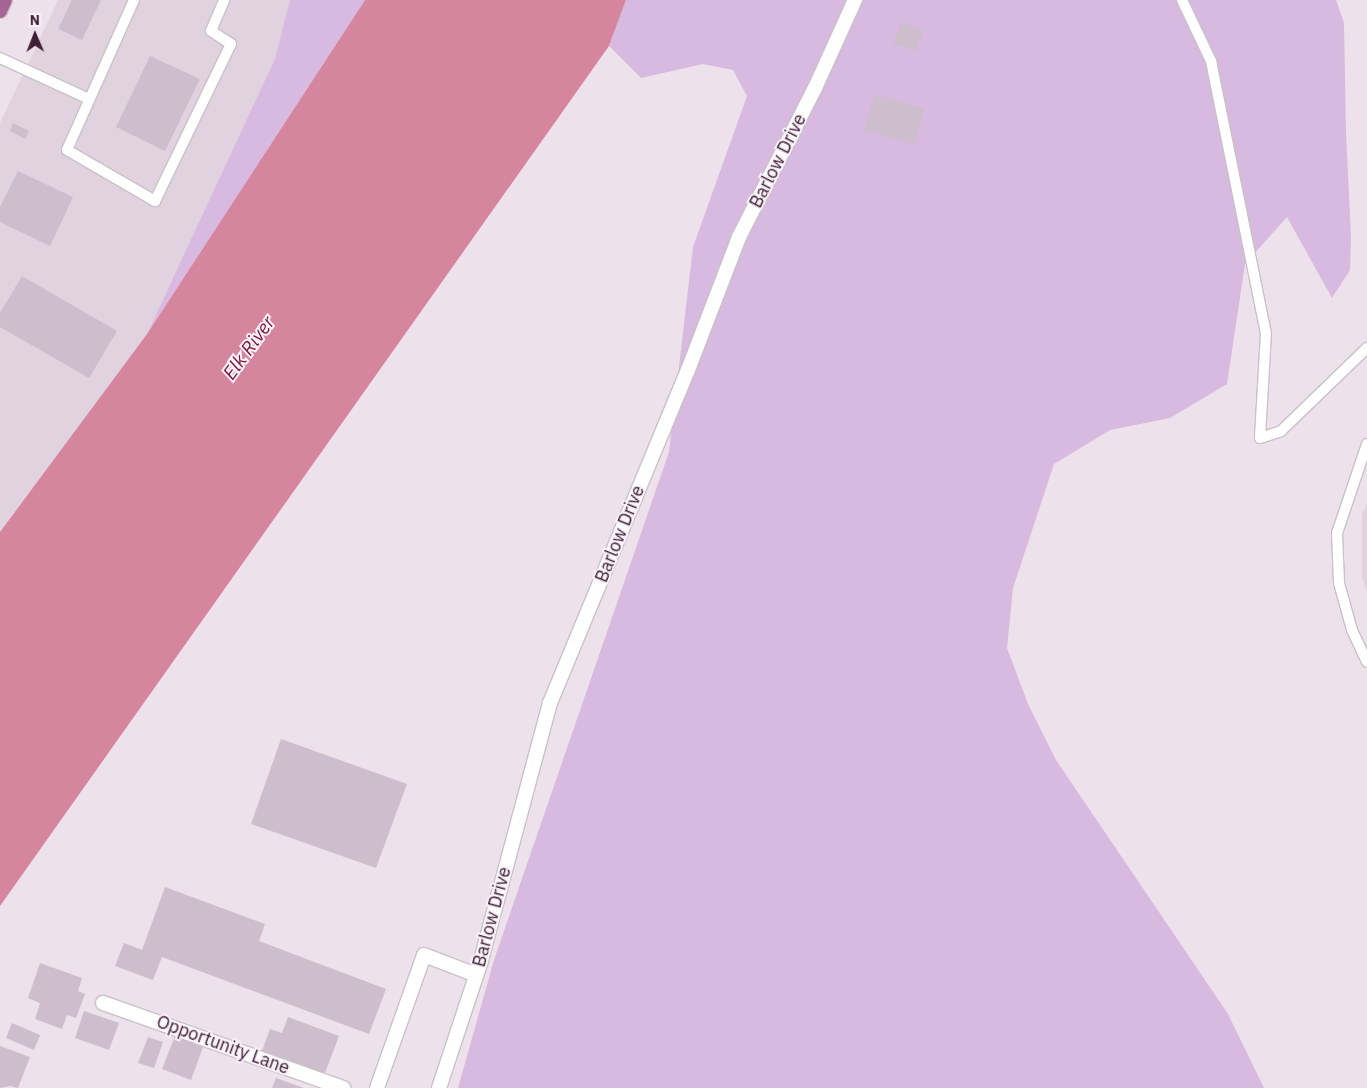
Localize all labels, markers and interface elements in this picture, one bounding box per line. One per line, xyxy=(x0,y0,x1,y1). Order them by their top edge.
north arrow xyxy=(10,10,60,60)
text: N xyxy=(30,11,40,29)
street label: Barlow Drive xyxy=(745,110,811,212)
water label: Elk River xyxy=(218,312,280,384)
street label: Barlow Drive xyxy=(591,482,649,586)
street label: Barlow Drive xyxy=(468,865,516,969)
street label: Opportunity Lane xyxy=(154,1011,292,1079)

